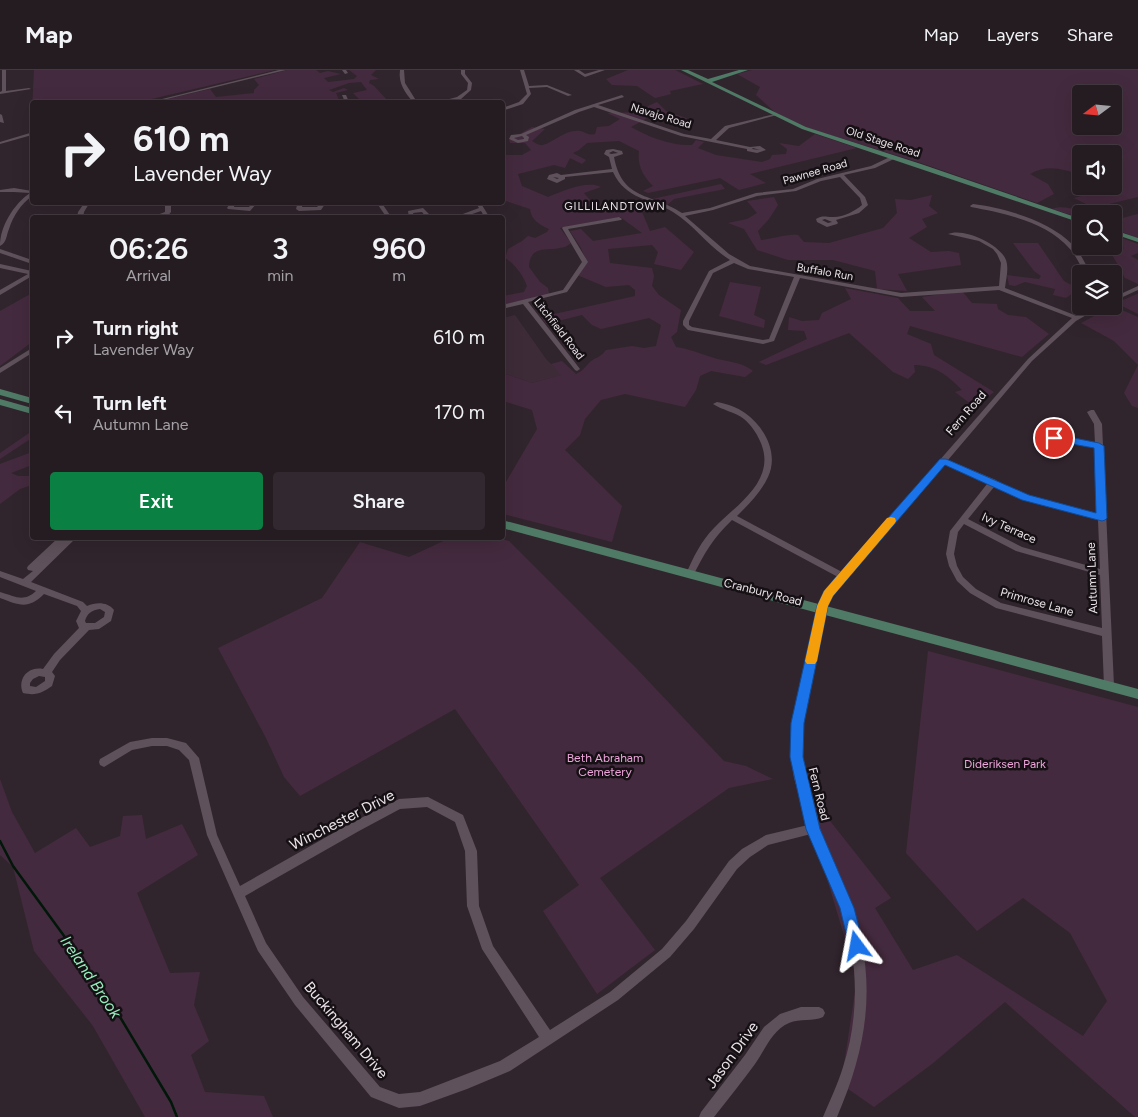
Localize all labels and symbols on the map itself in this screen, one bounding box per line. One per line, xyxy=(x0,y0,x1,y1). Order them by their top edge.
north arrow xyxy=(1072,85,1122,135)
street label: Navajo Road xyxy=(629,101,693,131)
street label: Old Stage Road xyxy=(844,124,922,160)
street label: Pawnee Road xyxy=(781,157,849,187)
district label: GILLILANDTOWN xyxy=(564,200,666,213)
street label: Buffalo Run xyxy=(796,261,854,283)
street label: Litchfield Road xyxy=(531,296,587,362)
street label: Fern Road xyxy=(943,388,989,438)
pin xyxy=(1033,417,1075,459)
street label: Ivy Terrace xyxy=(979,510,1039,546)
street label: Autumn Lane xyxy=(1084,542,1100,614)
street label: Cranbury Road xyxy=(722,576,804,608)
street label: Primrose Lane xyxy=(999,585,1076,619)
park label: Beth Abraham Cemetery xyxy=(567,751,643,779)
park label: Dideriksen Park xyxy=(964,757,1046,771)
street label: Fern Road xyxy=(806,766,832,822)
street label: Winchester Drive xyxy=(287,786,397,854)
position arrow xyxy=(830,919,882,971)
water label: Ireland Brook xyxy=(56,932,126,1023)
street label: Buckingham Drive xyxy=(300,978,392,1082)
street label: Jason Drive xyxy=(702,1018,762,1092)

